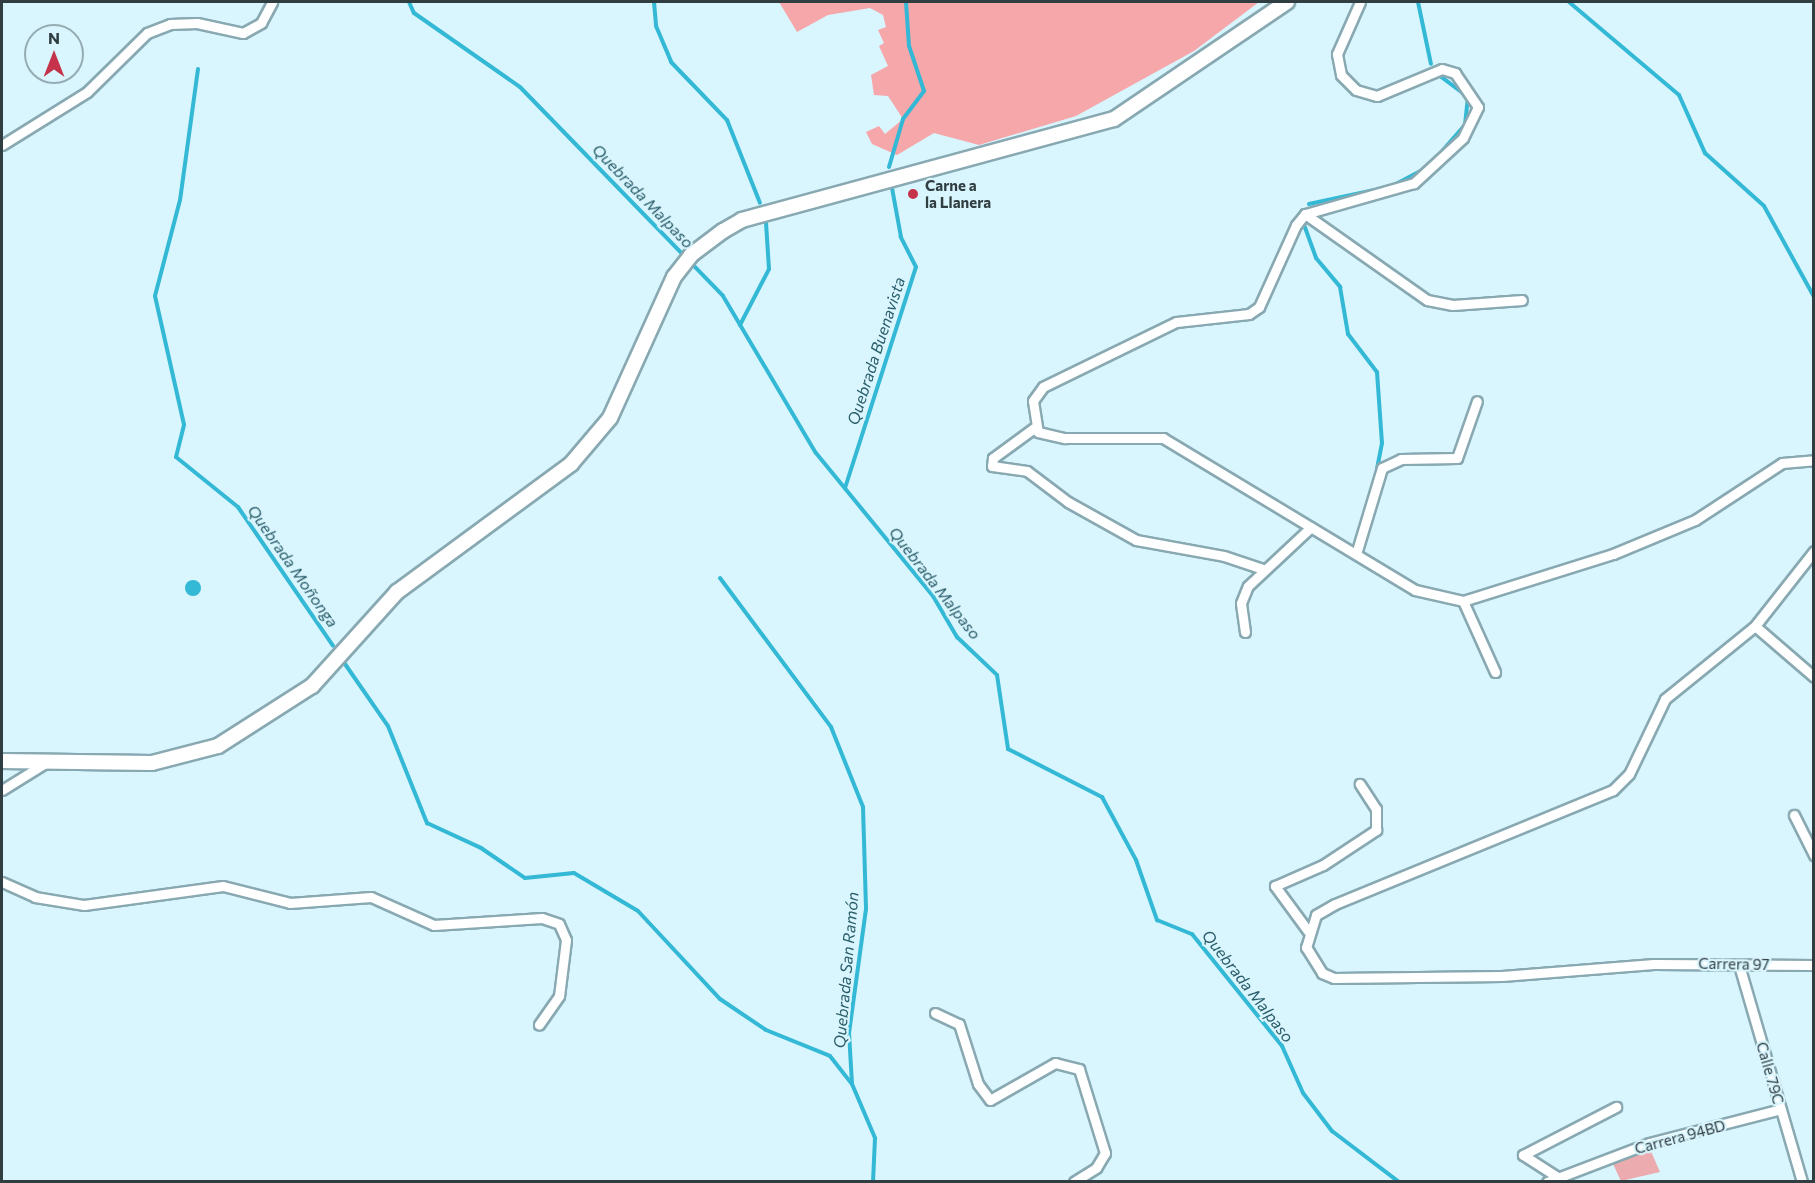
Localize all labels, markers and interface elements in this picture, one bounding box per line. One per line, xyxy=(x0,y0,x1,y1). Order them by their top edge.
north arrow xyxy=(24,24,84,84)
text: N xyxy=(48,28,60,47)
water label: Quebrada Malpaso xyxy=(588,140,698,252)
place label: Carne a la Llanera xyxy=(925,176,991,211)
marker: Carne a la Llanera xyxy=(906,187,920,201)
water label: Quebrada Buenavista xyxy=(843,275,909,427)
water label: Quebrada Moñonga xyxy=(244,501,342,631)
water label: Quebrada Malpaso xyxy=(885,523,985,643)
water label: Quebrada San Ramón xyxy=(830,891,862,1049)
water label: Quebrada Malpaso xyxy=(1198,926,1298,1046)
street label: Carrera 97 xyxy=(1698,954,1770,974)
street label: Calle 79C xyxy=(1753,1040,1787,1106)
street label: Carrera 94BD xyxy=(1633,1116,1727,1158)

